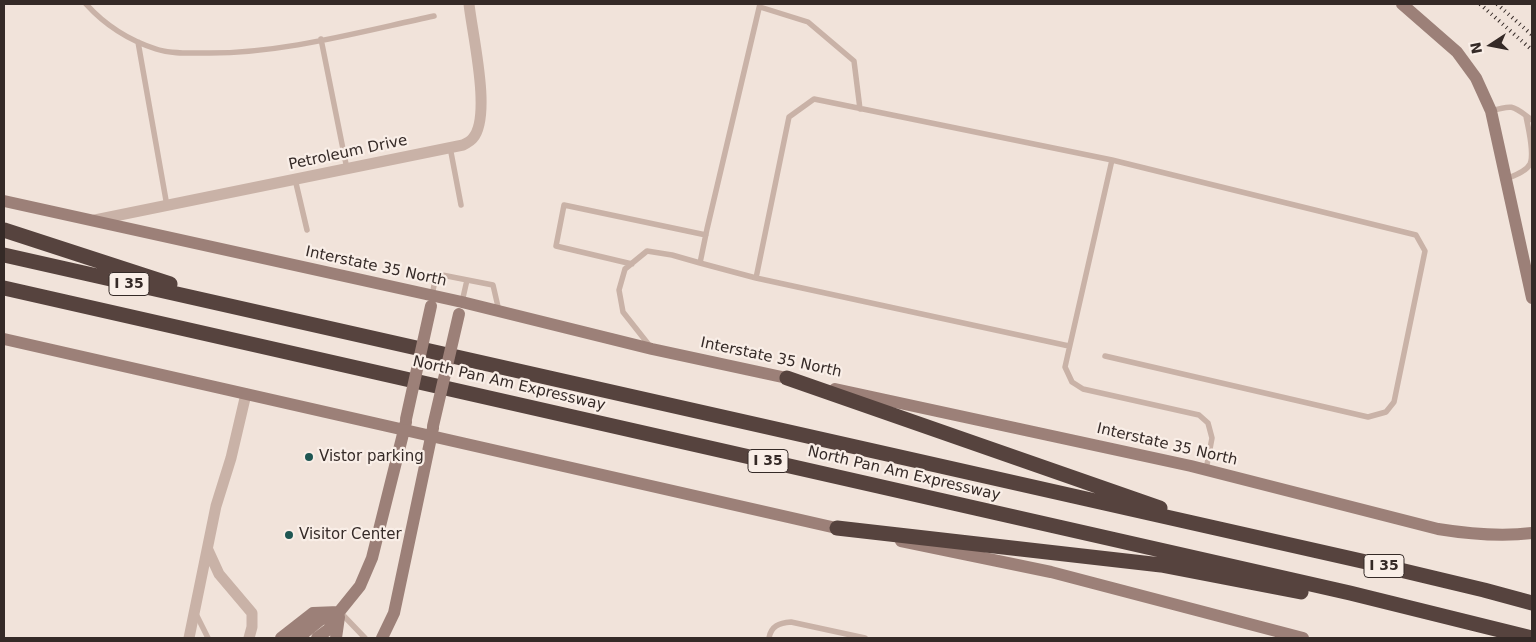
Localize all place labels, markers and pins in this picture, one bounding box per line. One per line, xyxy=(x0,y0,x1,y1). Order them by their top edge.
place label: Vistor parking xyxy=(319,448,424,466)
marker: Vistor parking xyxy=(303,451,315,463)
place label: Visitor Center xyxy=(299,526,402,544)
marker: Visitor Center xyxy=(283,529,295,541)

